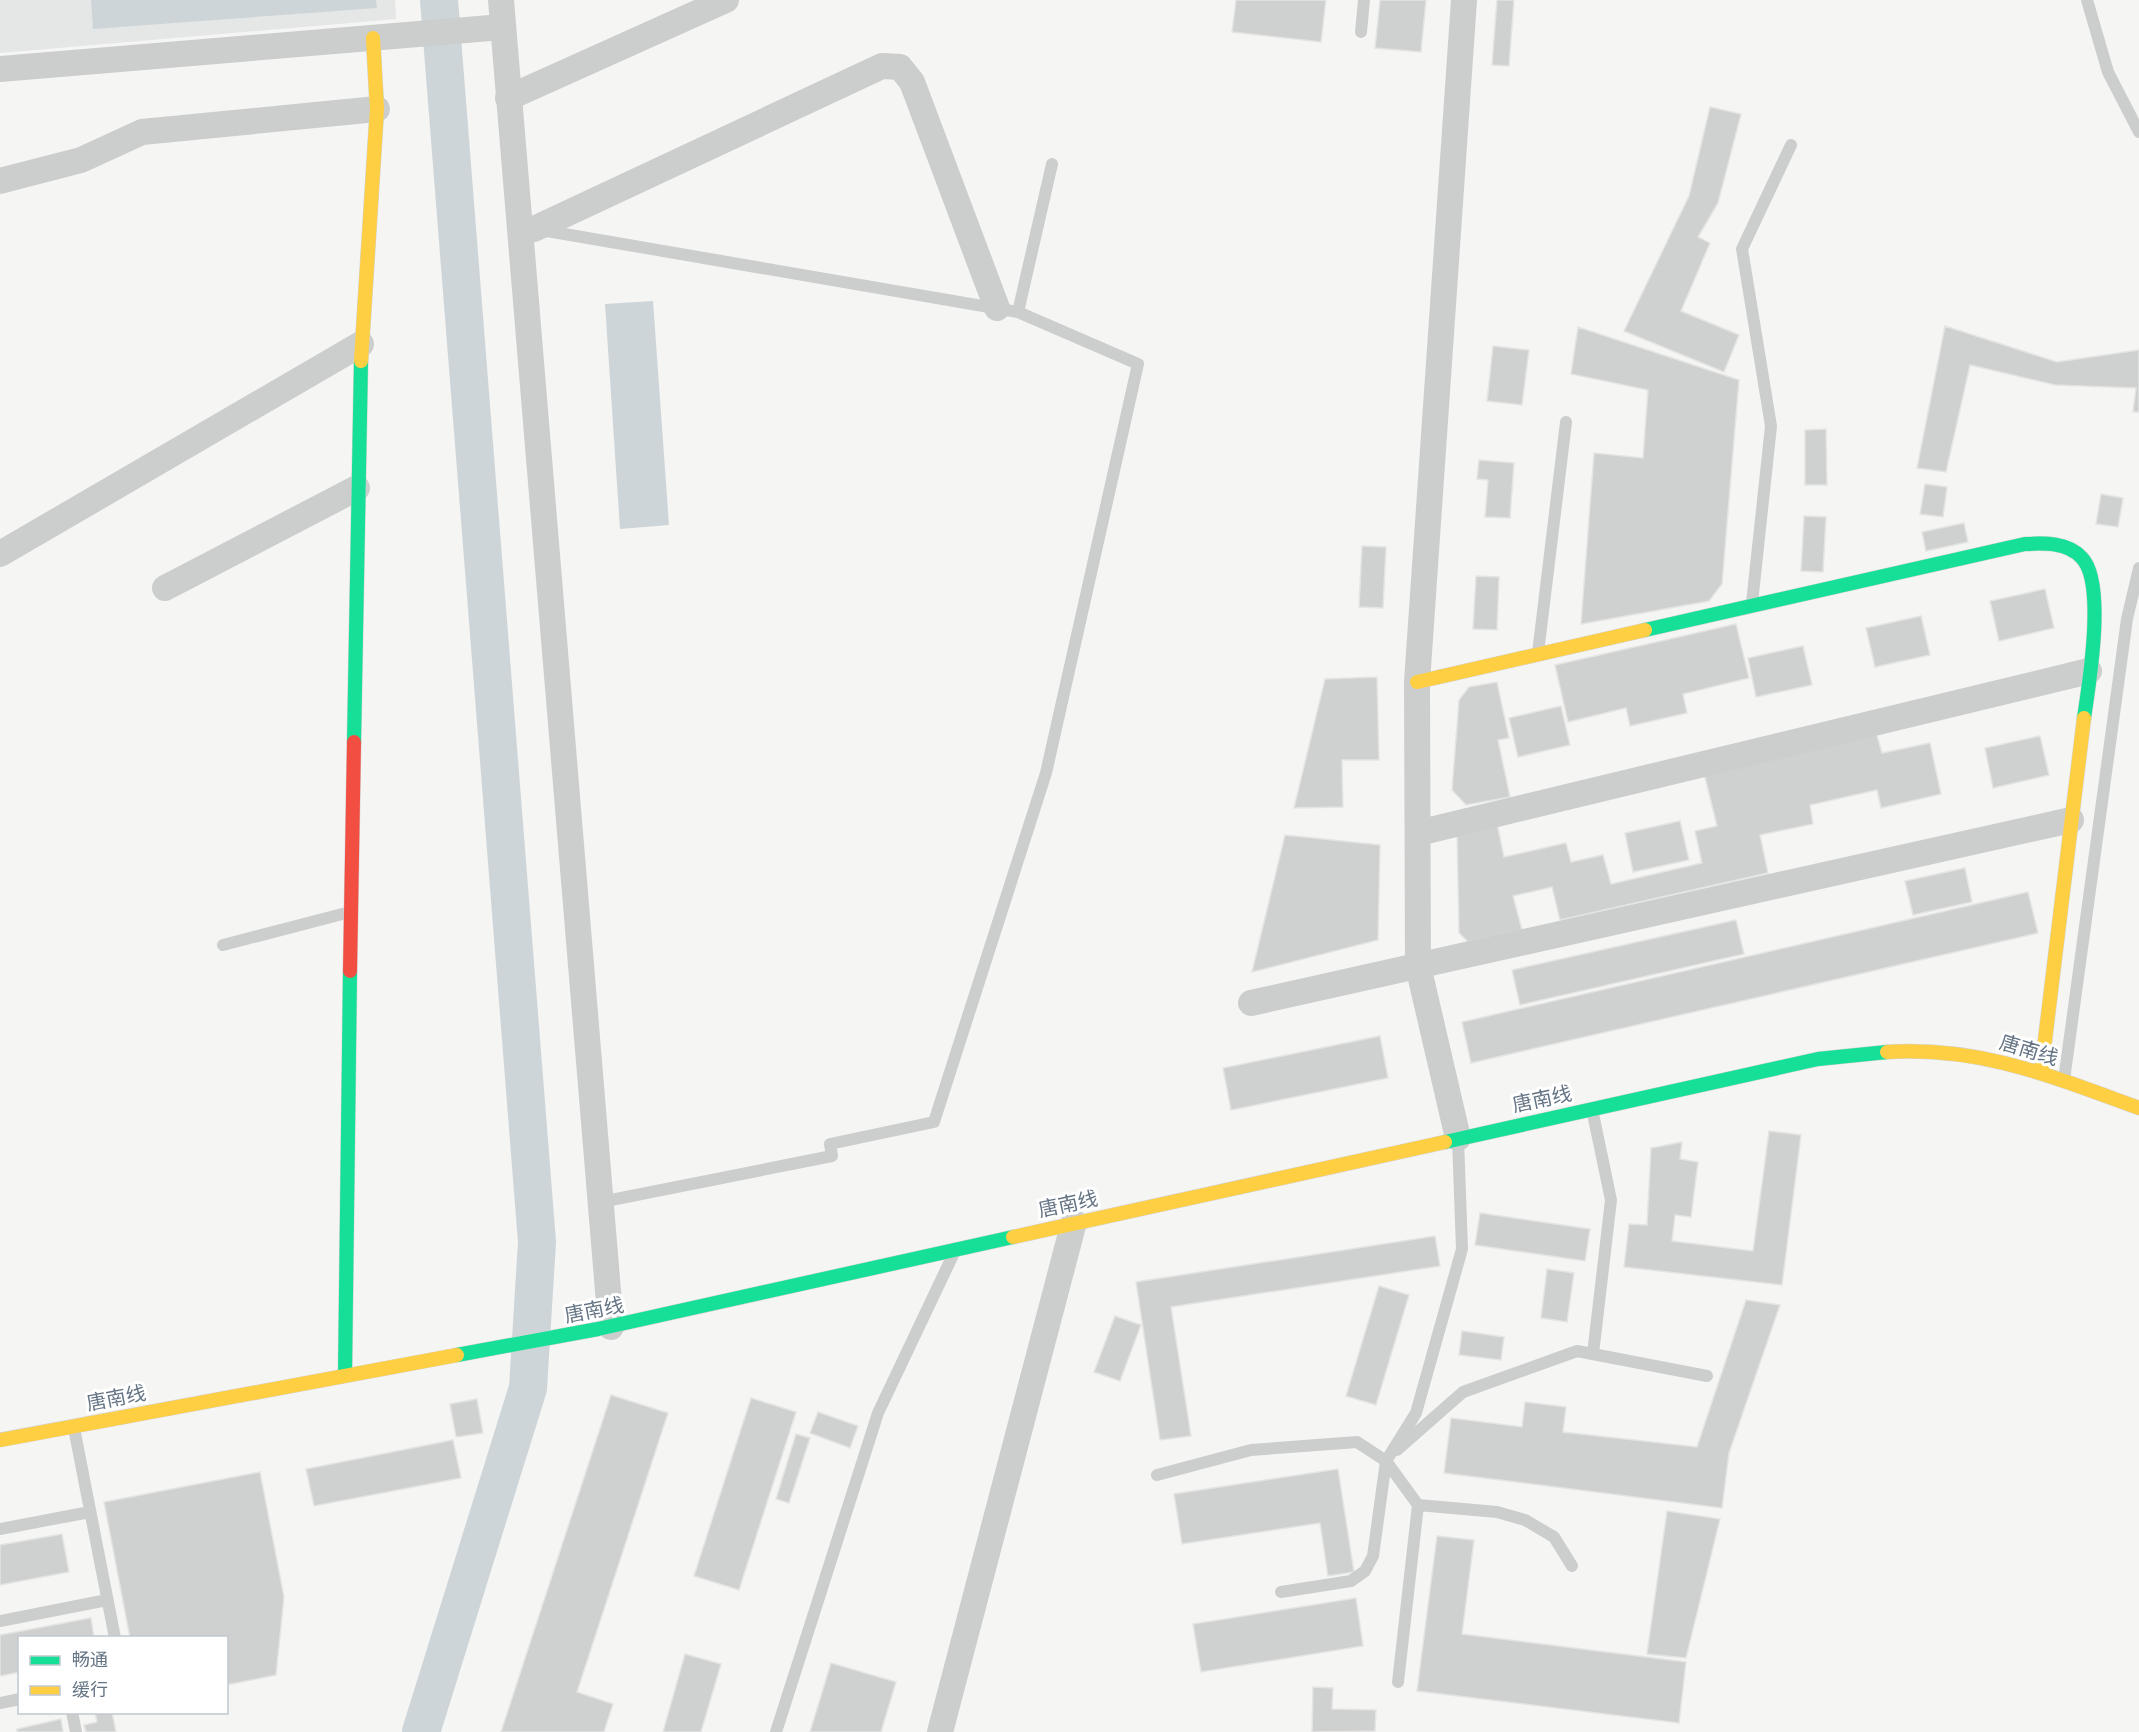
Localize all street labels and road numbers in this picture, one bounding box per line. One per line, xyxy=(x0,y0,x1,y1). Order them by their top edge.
street label: 唐南线 xyxy=(1997,1029,2061,1071)
street label: 唐南线 xyxy=(1510,1080,1574,1118)
street label: 唐南线 xyxy=(1036,1185,1100,1223)
street label: 唐南线 xyxy=(562,1292,626,1328)
street label: 唐南线 xyxy=(84,1380,148,1416)

